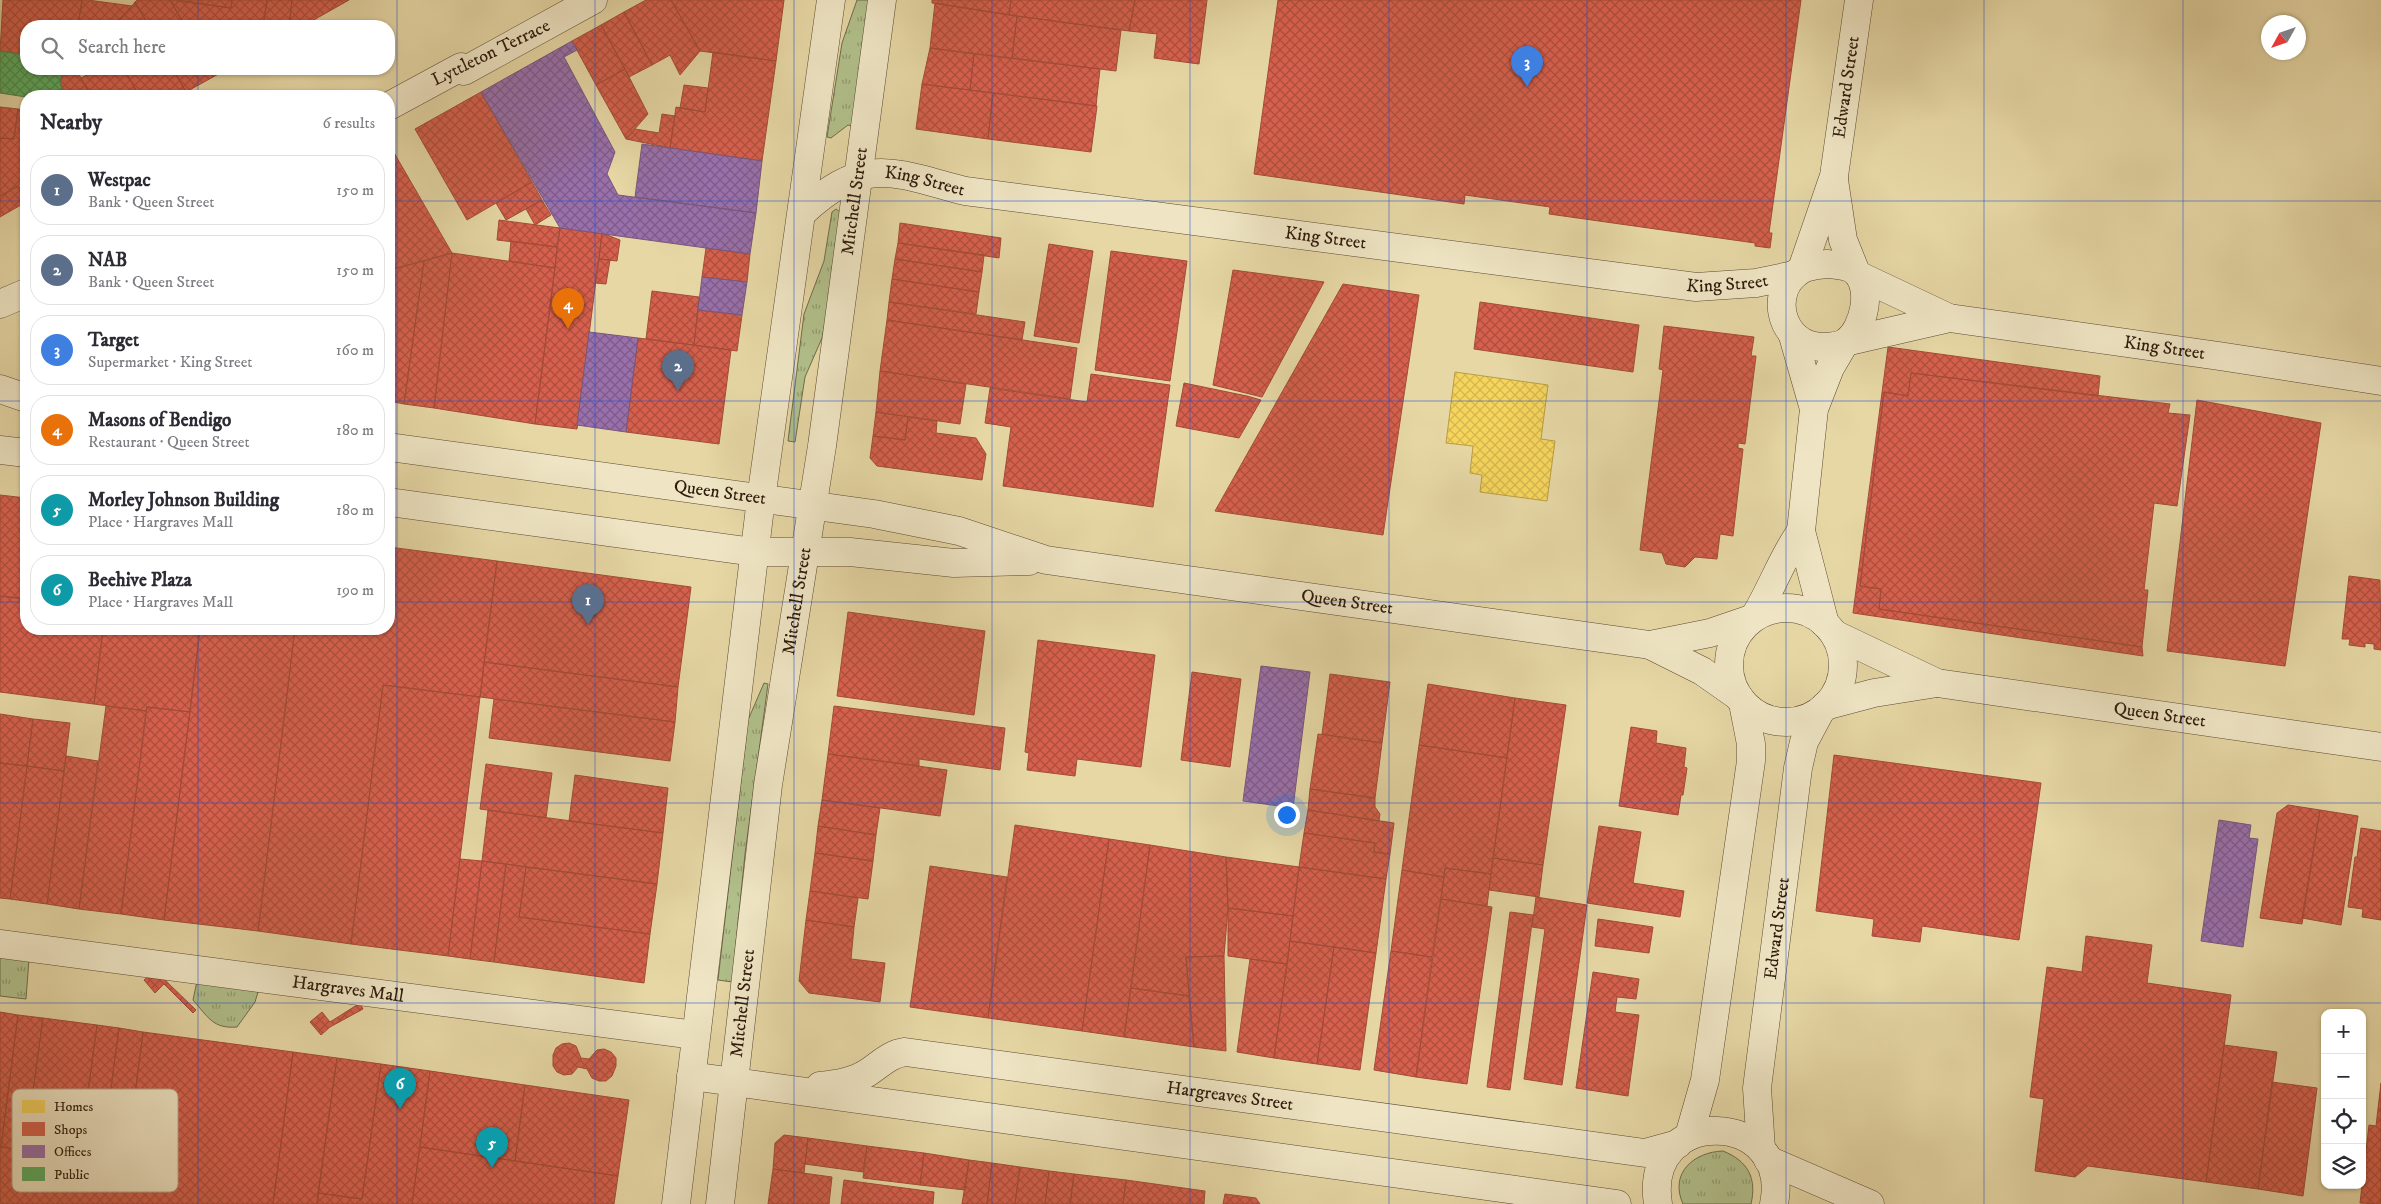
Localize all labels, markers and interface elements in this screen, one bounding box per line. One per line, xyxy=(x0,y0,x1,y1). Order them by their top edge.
street label: Lyttleton Terrace xyxy=(428,15,554,91)
north arrow xyxy=(2261,15,2306,60)
search box xyxy=(20,20,395,75)
icon: search xyxy=(38,34,66,62)
street label: Edward Street xyxy=(1828,35,1865,140)
text: Search here xyxy=(78,36,166,59)
pin: 3 xyxy=(1511,46,1543,87)
text: Nearby xyxy=(40,110,102,136)
text: 6 results xyxy=(322,113,375,133)
street label: Mitchell Street xyxy=(837,146,873,257)
street label: King Street xyxy=(884,162,967,202)
text: Westpac xyxy=(88,169,151,192)
text: 1 xyxy=(54,180,60,200)
text: 150 m xyxy=(336,180,374,200)
text: Bank · Queen Street xyxy=(88,192,214,212)
street label: King Street xyxy=(1283,222,1368,255)
text: NAB xyxy=(88,249,127,272)
text: 2 xyxy=(53,260,61,280)
text: 150 m xyxy=(336,260,374,280)
street label: King Street xyxy=(1685,270,1770,298)
text: Bank · Queen Street xyxy=(88,272,214,292)
pin: 4 xyxy=(552,288,584,329)
text: Target xyxy=(88,329,139,352)
street label: King Street xyxy=(2122,332,2207,365)
text: 3 xyxy=(54,340,60,360)
text: 160 m xyxy=(336,340,374,360)
pin: 2 xyxy=(662,350,694,391)
text: Supermarket · King Street xyxy=(88,352,252,372)
text: Masons of Bendigo xyxy=(88,409,231,432)
text: 4 xyxy=(52,420,62,440)
text: 180 m xyxy=(336,420,374,440)
text: Restaurant · Queen Street xyxy=(88,432,250,452)
street label: Queen Street xyxy=(672,475,768,510)
text: Morley Johnson Building xyxy=(88,489,279,512)
text: 5 xyxy=(53,500,61,520)
text: 180 m xyxy=(336,500,374,520)
text: Place · Hargraves Mall xyxy=(88,512,233,532)
street label: Mitchell Street xyxy=(778,545,817,656)
text: Beehive Plaza xyxy=(88,569,192,592)
text: 6 xyxy=(53,580,61,600)
text: 190 m xyxy=(336,580,374,600)
pin: 1 xyxy=(572,584,604,625)
street label: Queen Street xyxy=(1300,585,1395,620)
text: Place · Hargraves Mall xyxy=(88,592,233,612)
street label: Queen Street xyxy=(2112,698,2207,733)
your location xyxy=(1274,802,1300,828)
street label: Edward Street xyxy=(1760,876,1795,981)
street label: Mitchell Street xyxy=(726,948,760,1059)
street label: Hargraves Mall xyxy=(291,971,406,1008)
map controls xyxy=(2321,1009,2366,1189)
button: + xyxy=(2321,1009,2366,1054)
button: − xyxy=(2321,1054,2366,1099)
pin: 6 xyxy=(384,1068,416,1109)
street label: Hargreaves Street xyxy=(1165,1077,1295,1116)
legend xyxy=(12,1089,178,1192)
text: Homes xyxy=(54,1098,94,1116)
button: locate xyxy=(2321,1099,2366,1144)
text: Shops xyxy=(54,1121,87,1139)
pin: 5 xyxy=(476,1127,508,1168)
text: Offices xyxy=(54,1143,92,1161)
button: layers xyxy=(2321,1144,2366,1189)
text: Public xyxy=(54,1166,89,1184)

